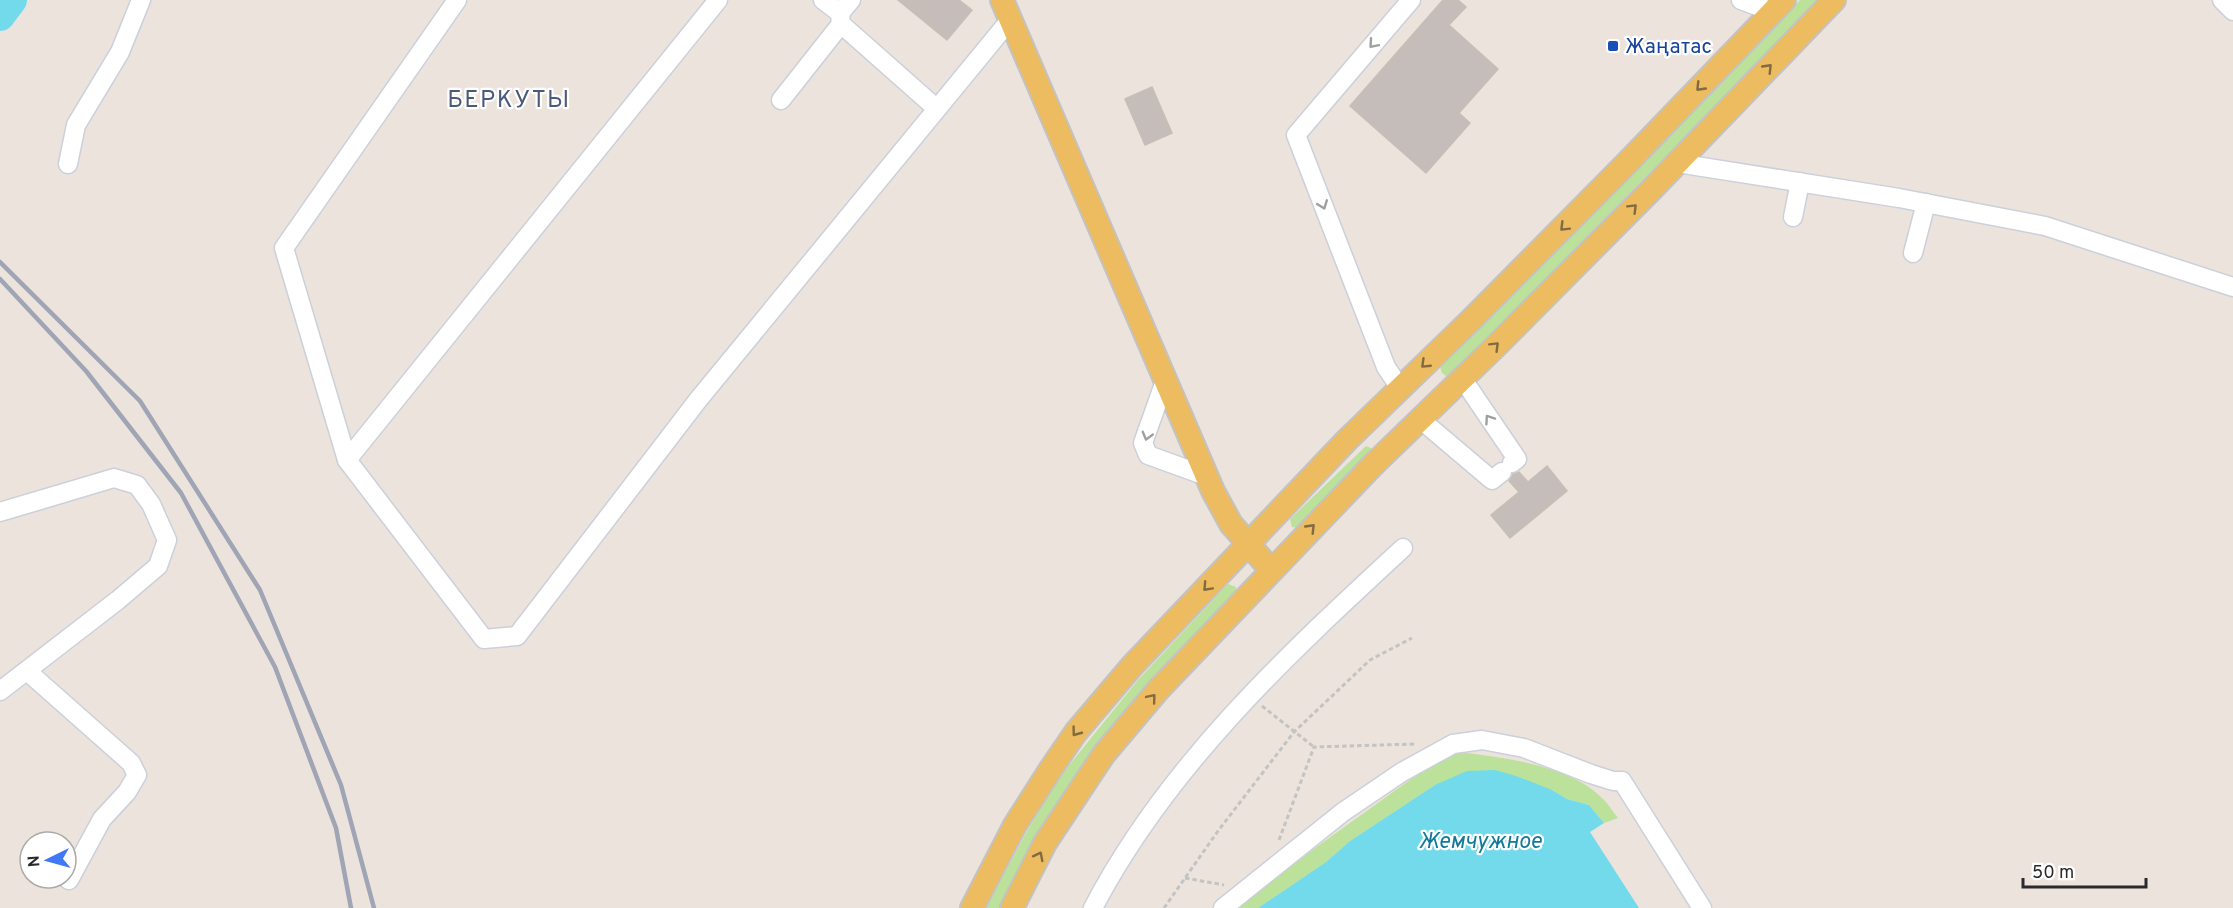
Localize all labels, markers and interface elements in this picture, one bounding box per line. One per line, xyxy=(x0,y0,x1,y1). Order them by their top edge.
place label: Жаңатас xyxy=(1625,34,1712,61)
one-way arrow xyxy=(1369,37,1380,48)
marker: Жаңатас xyxy=(1606,39,1620,53)
one-way arrow xyxy=(1761,65,1772,75)
one-way arrow xyxy=(1696,81,1707,91)
district label: БЕРКУТЫ xyxy=(447,86,571,116)
one-way arrow xyxy=(1316,199,1328,210)
one-way arrow xyxy=(1625,205,1636,216)
one-way arrow xyxy=(1560,220,1570,231)
one-way arrow xyxy=(1487,343,1498,354)
one-way arrow xyxy=(1422,357,1433,368)
one-way arrow xyxy=(1485,414,1496,425)
one-way arrow xyxy=(1141,431,1154,441)
one-way arrow xyxy=(1304,524,1315,535)
one-way arrow xyxy=(1203,580,1214,591)
one-way arrow xyxy=(1145,694,1156,705)
one-way arrow xyxy=(1073,726,1084,737)
water label: Жемчужное xyxy=(1418,829,1542,856)
north arrow xyxy=(18,830,78,890)
scale bar xyxy=(2023,851,2146,889)
one-way arrow xyxy=(1032,852,1043,862)
text: N xyxy=(25,855,46,868)
text: 50 m xyxy=(2032,862,2074,885)

